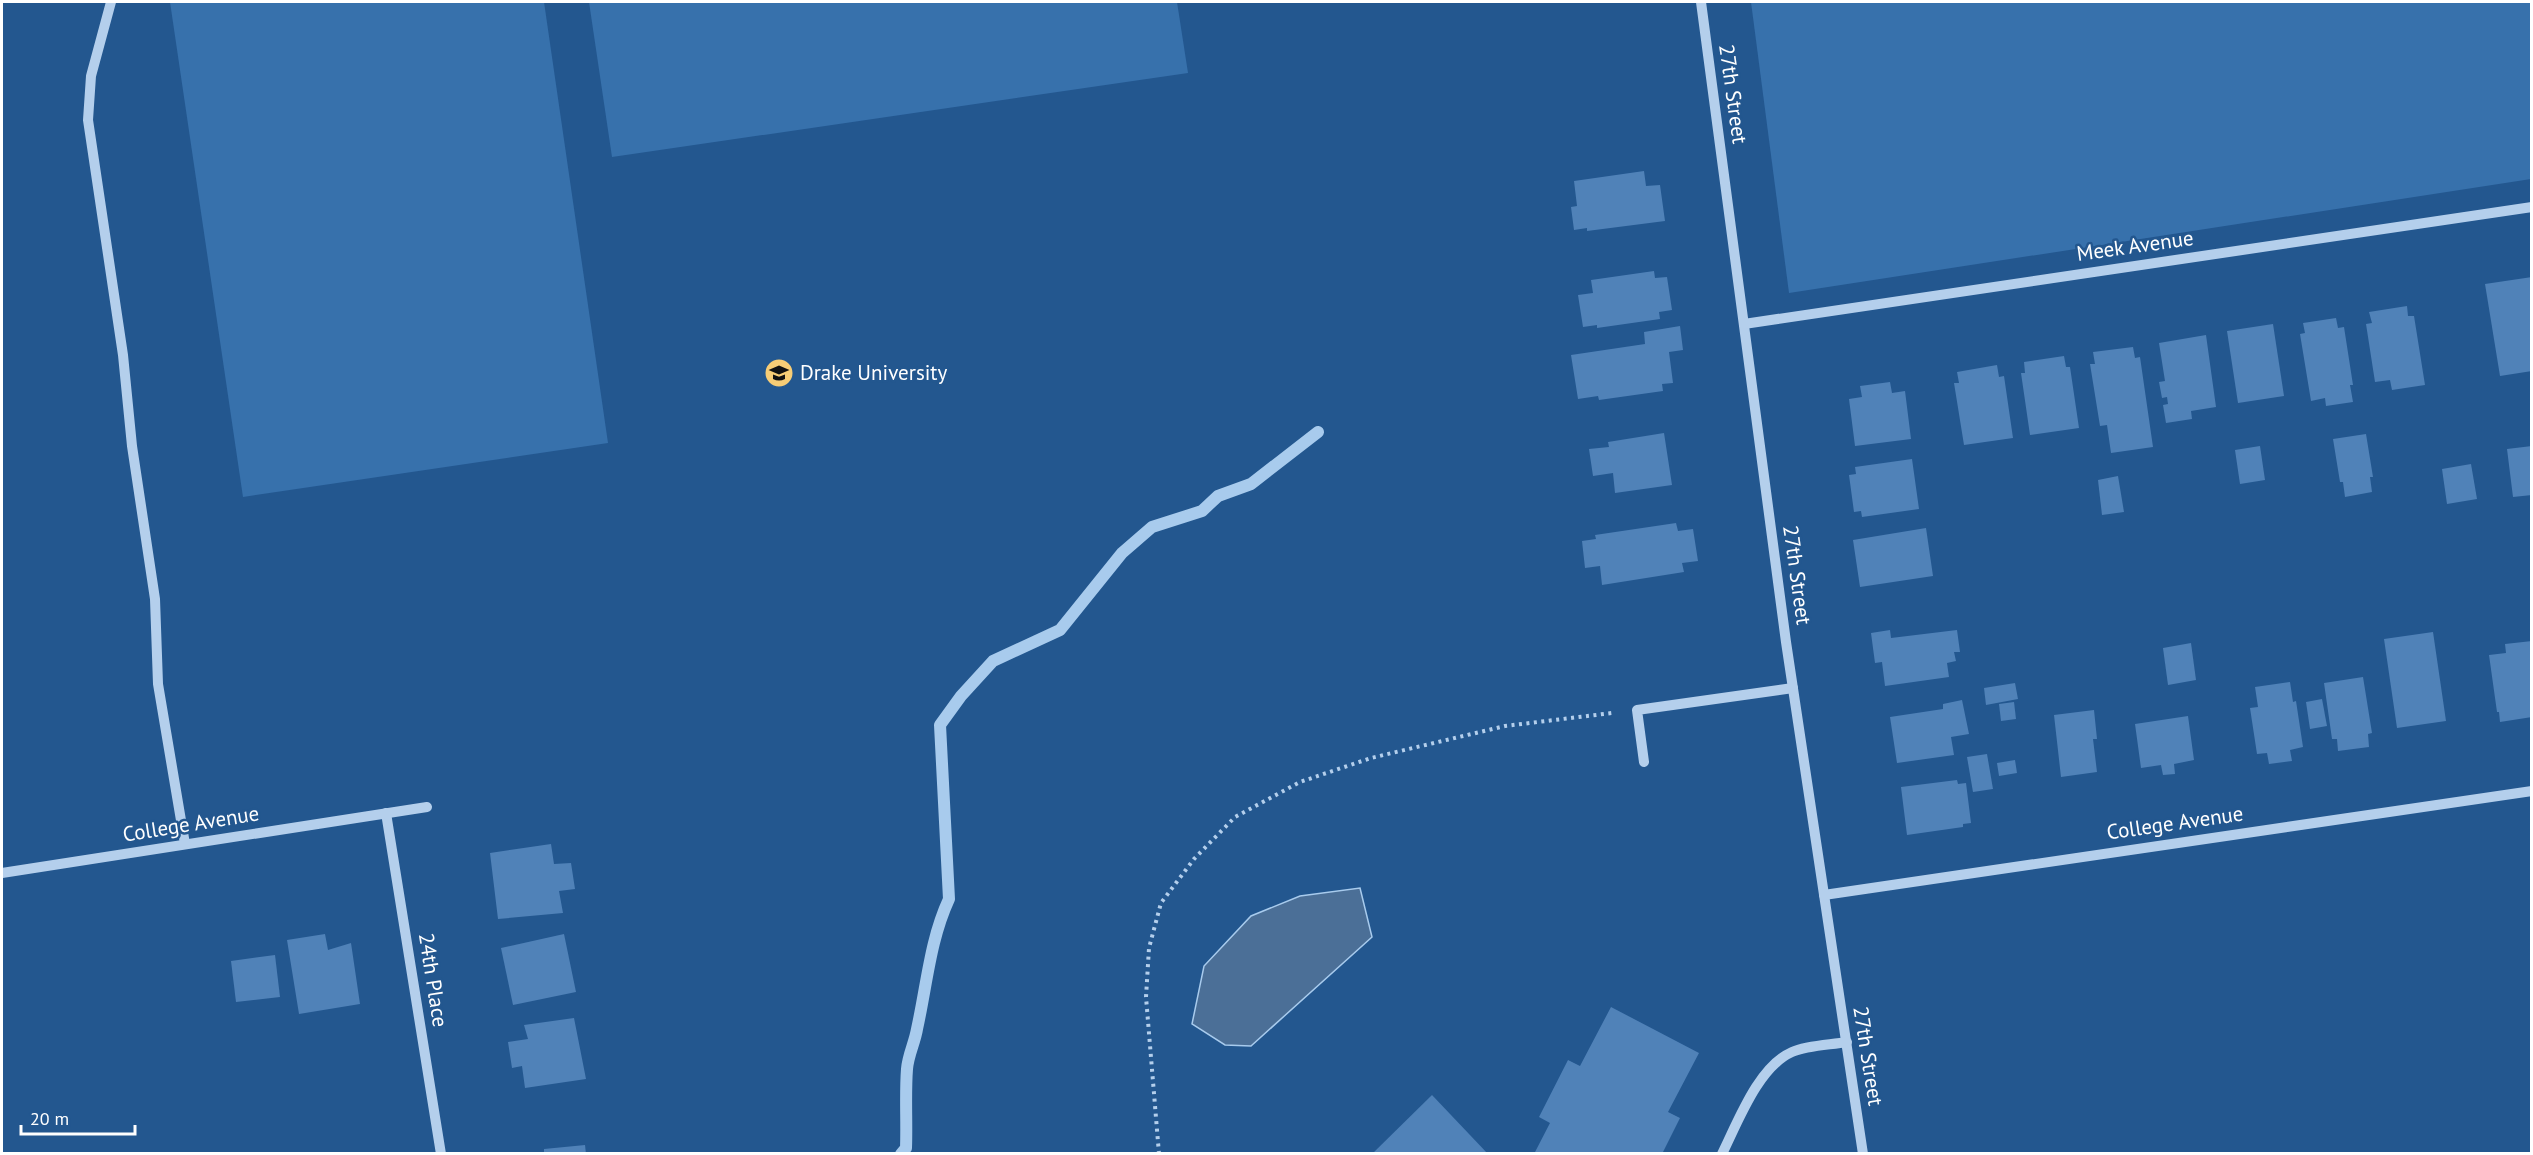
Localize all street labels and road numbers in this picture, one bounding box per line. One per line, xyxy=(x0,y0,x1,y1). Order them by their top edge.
street label: 27th Street xyxy=(1713,42,1754,145)
street label: Meek Avenue xyxy=(2075,224,2195,267)
street label: 27th Street xyxy=(1777,523,1818,626)
street label: College Avenue xyxy=(121,799,261,848)
street label: College Avenue xyxy=(2105,800,2245,845)
street label: 24th Place xyxy=(413,931,454,1029)
street label: 27th Street xyxy=(1847,1004,1890,1108)

